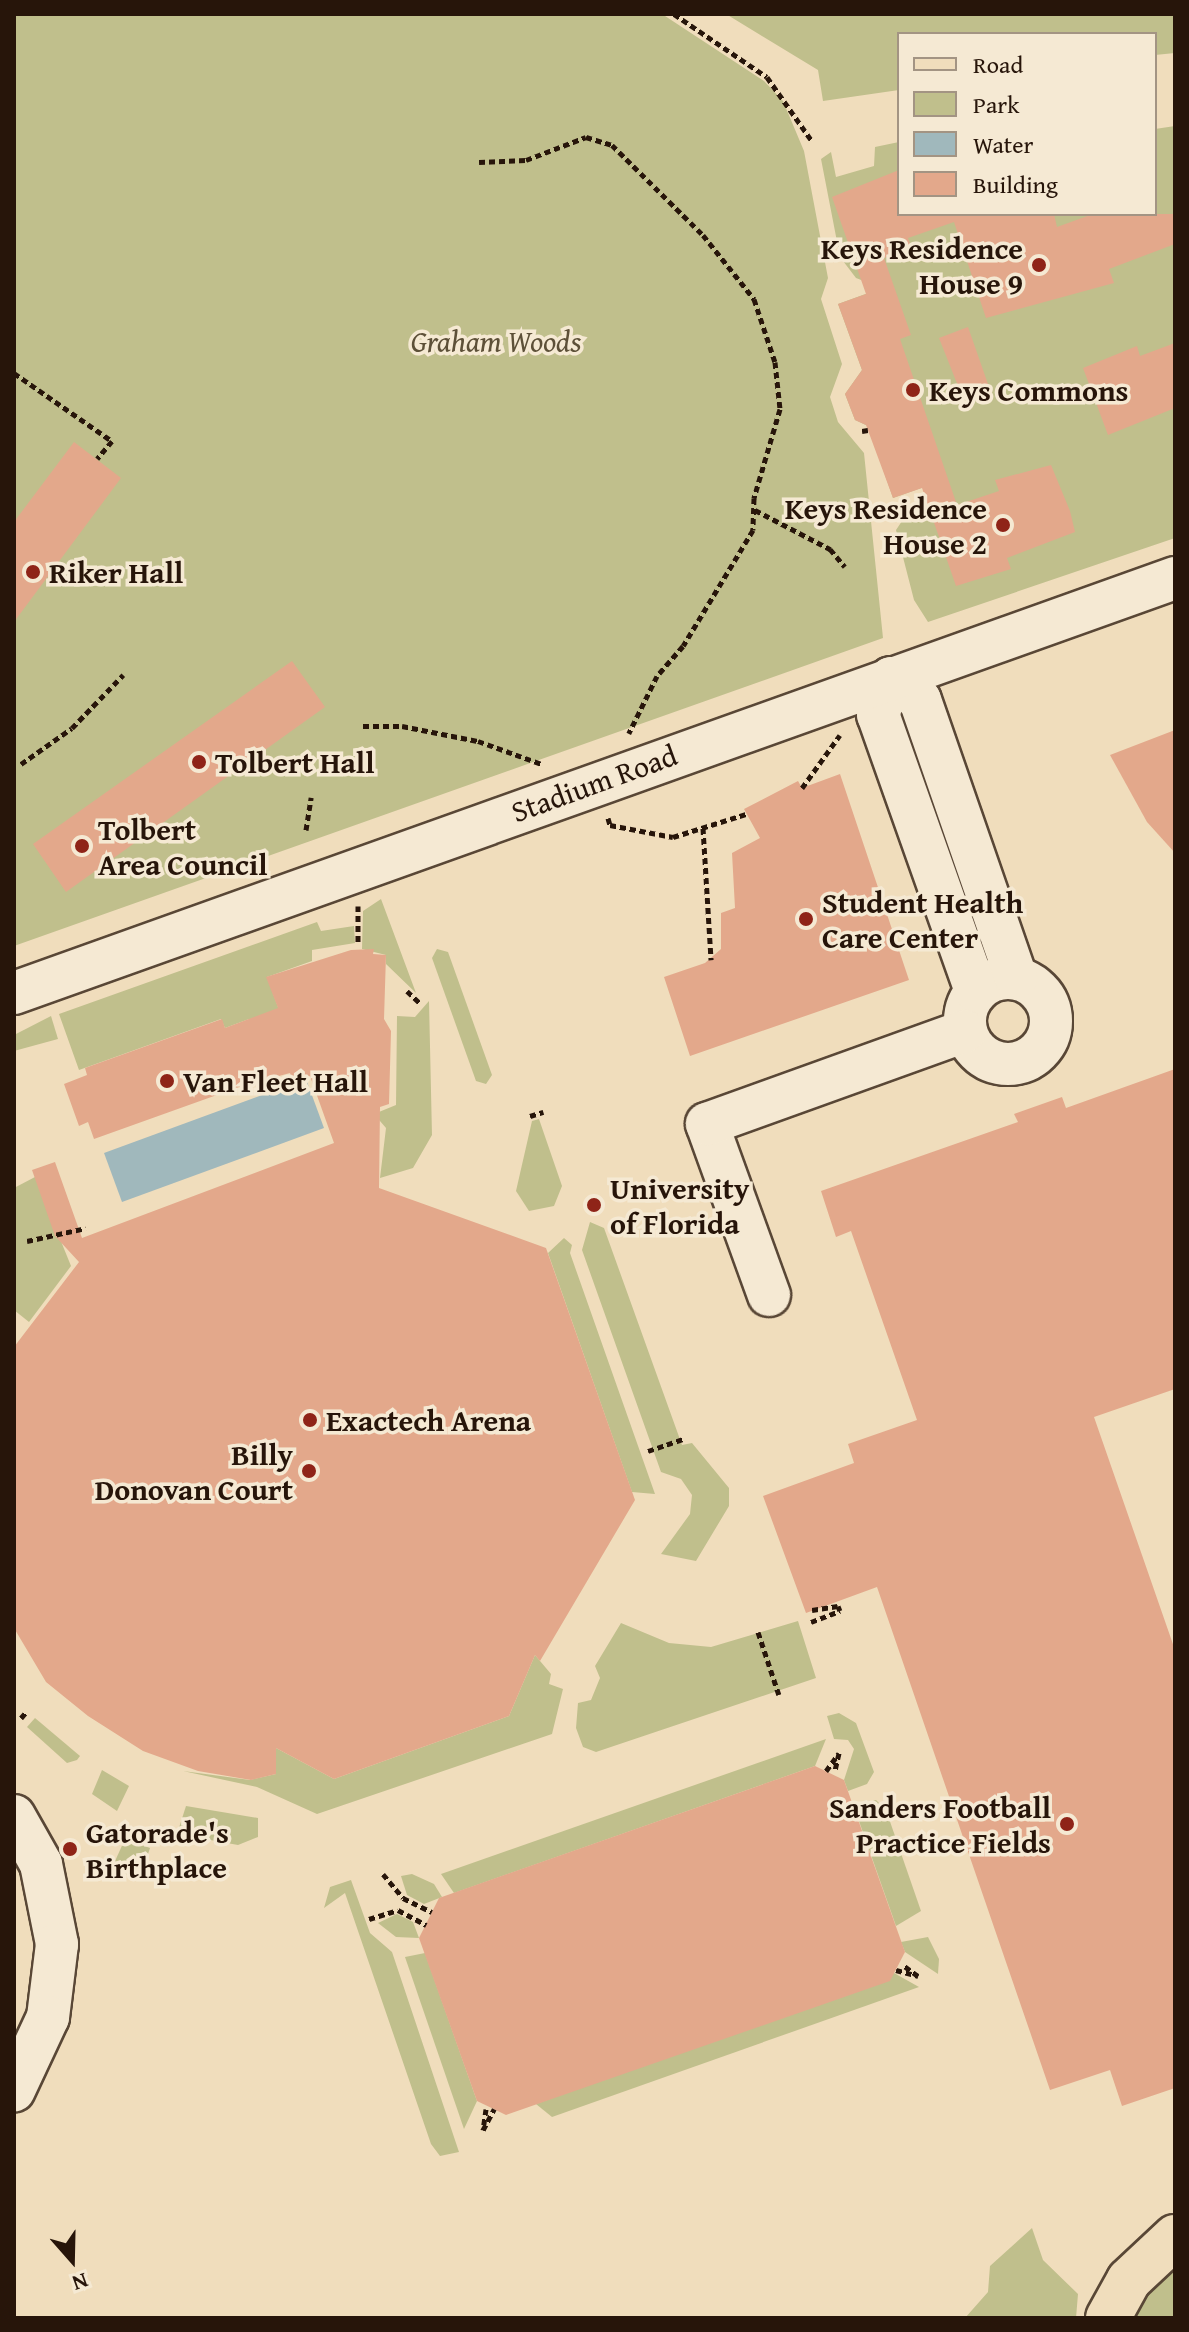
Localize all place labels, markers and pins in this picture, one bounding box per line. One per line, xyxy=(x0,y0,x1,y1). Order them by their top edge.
place label: Keys Residence House 9 xyxy=(821,230,1023,300)
marker: Keys Residence House 9 xyxy=(1030,256,1048,274)
place label: Keys Commons xyxy=(929,372,1128,408)
marker: Keys Commons xyxy=(904,381,922,399)
place label: Keys Residence House 2 xyxy=(785,490,987,560)
marker: Keys Residence House 2 xyxy=(994,516,1012,534)
place label: Riker Hall xyxy=(49,554,183,590)
marker: Riker Hall xyxy=(24,563,42,581)
place label: Tolbert Hall xyxy=(215,744,374,780)
marker: Tolbert Hall xyxy=(190,753,208,771)
place label: Tolbert Area Council xyxy=(98,811,268,882)
marker: Tolbert Area Council xyxy=(73,837,91,855)
place label: Student Health Care Center xyxy=(822,884,1023,954)
marker: Student Health Care Center xyxy=(797,910,815,928)
place label: Van Fleet Hall xyxy=(183,1063,368,1099)
marker: Van Fleet Hall xyxy=(158,1072,176,1090)
place label: University of Florida xyxy=(610,1170,749,1240)
marker: University of Florida xyxy=(585,1196,603,1214)
place label: Exactech Arena xyxy=(326,1402,531,1438)
marker: Exactech Arena xyxy=(301,1411,319,1429)
place label: Billy Donovan Court xyxy=(95,1436,293,1506)
marker: Billy Donovan Court xyxy=(300,1462,318,1480)
place label: Sanders Football Practice Fields xyxy=(829,1789,1051,1860)
place label: Gatorade's Birthplace xyxy=(86,1814,229,1884)
marker: Sanders Football Practice Fields xyxy=(1058,1815,1076,1833)
marker: Gatorade's Birthplace xyxy=(61,1840,79,1858)

